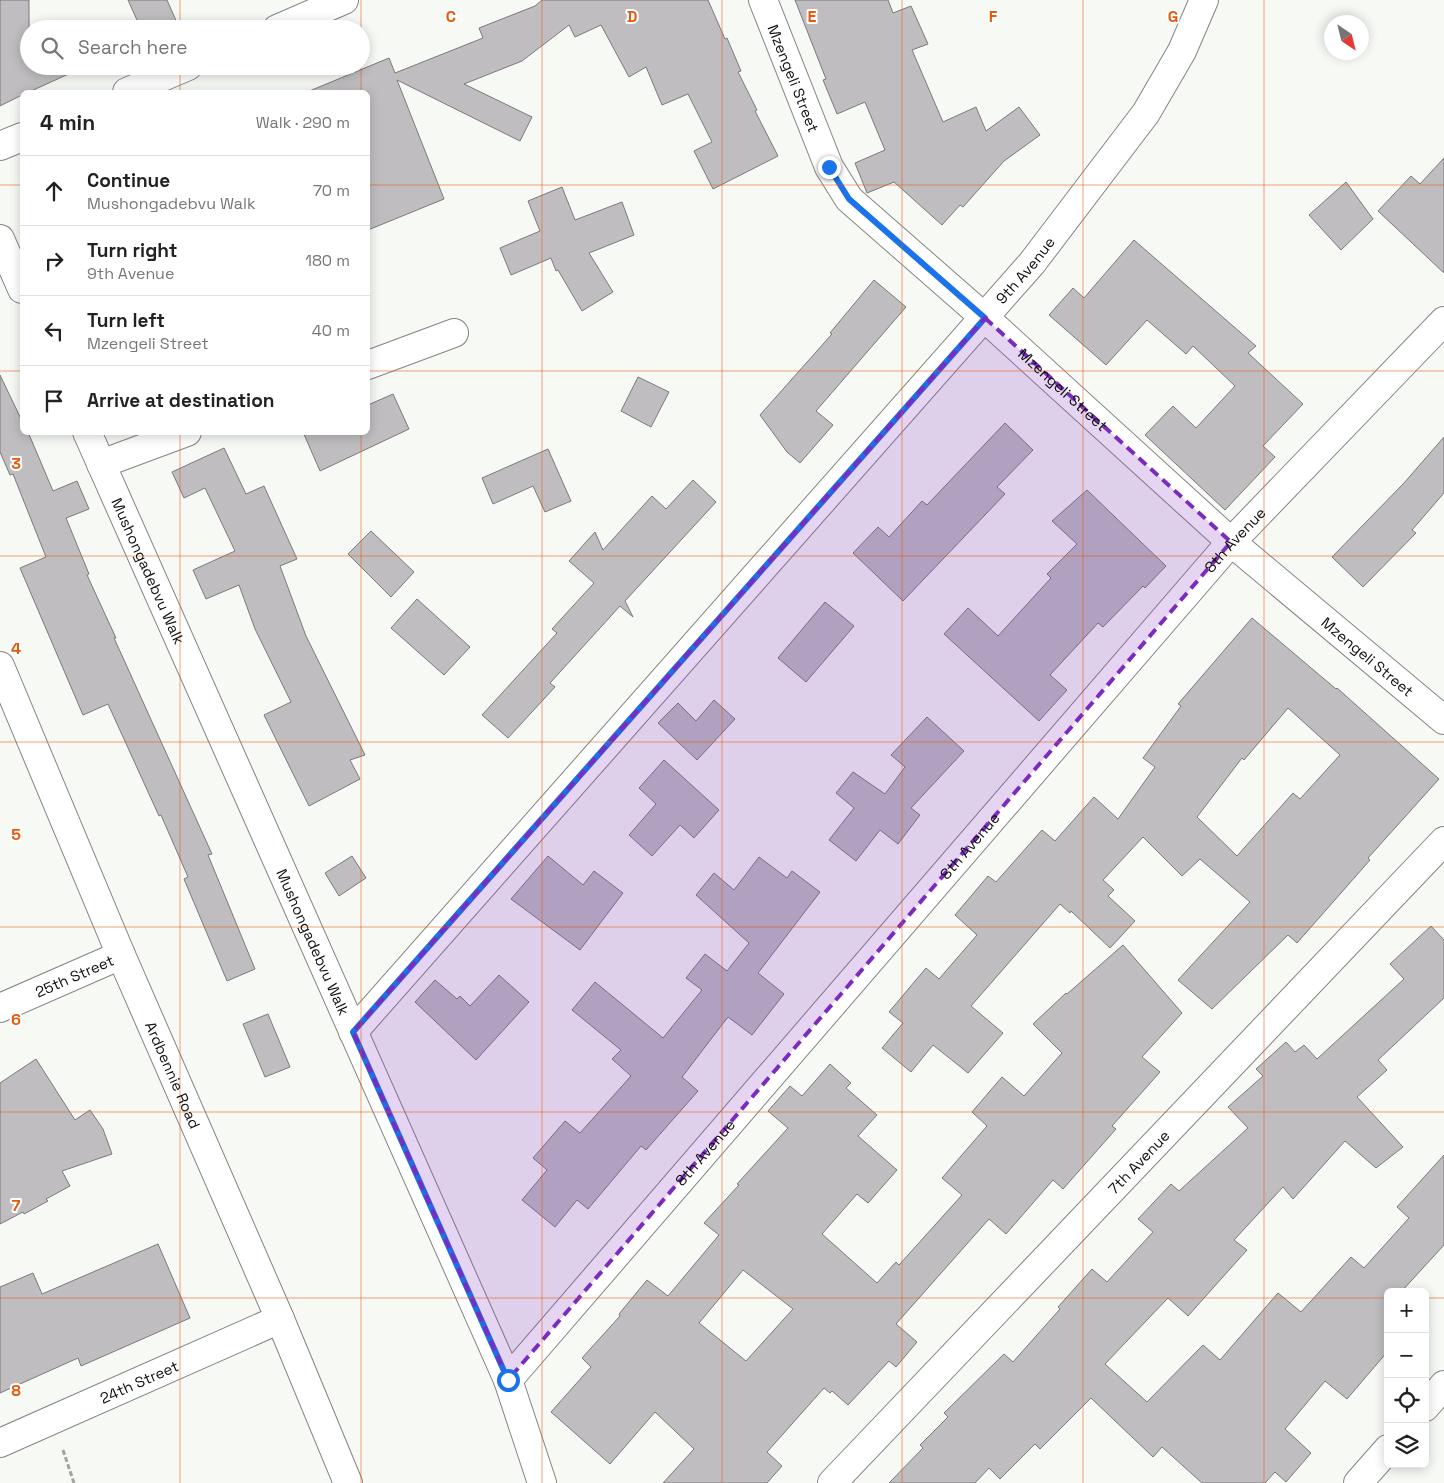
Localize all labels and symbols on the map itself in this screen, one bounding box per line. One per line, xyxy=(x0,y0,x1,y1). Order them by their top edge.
text: C xyxy=(446,6,456,27)
text: D xyxy=(627,6,637,27)
text: E xyxy=(808,6,817,27)
text: F xyxy=(989,6,998,27)
text: G xyxy=(1168,6,1178,27)
north arrow xyxy=(1324,15,1369,60)
street label: Mzengeli Street xyxy=(764,21,824,135)
route end xyxy=(818,156,841,179)
street label: 9th Avenue xyxy=(991,232,1058,307)
street label: Mzengeli Street xyxy=(1015,344,1112,435)
text: 3 xyxy=(11,453,21,474)
street label: Mushongadebvu Walk xyxy=(108,495,189,647)
street label: 8th Avenue xyxy=(1200,503,1269,576)
street label: Mzengeli Street xyxy=(1318,612,1418,700)
text: 4 xyxy=(11,638,21,659)
street label: 8th Avenue xyxy=(935,808,1003,883)
text: 5 xyxy=(11,824,21,845)
street label: Mushongadebvu Walk xyxy=(273,866,354,1018)
street label: 25th Street xyxy=(32,950,117,1001)
text: 6 xyxy=(11,1009,21,1030)
street label: Ardbennie Road xyxy=(142,1018,205,1131)
street label: 8th Avenue xyxy=(671,1115,739,1189)
street label: 7th Avenue xyxy=(1103,1126,1173,1198)
text: 7 xyxy=(12,1195,21,1216)
street label: 24th Street xyxy=(97,1356,181,1407)
route start xyxy=(497,1369,520,1392)
text: 8 xyxy=(11,1380,21,1401)

